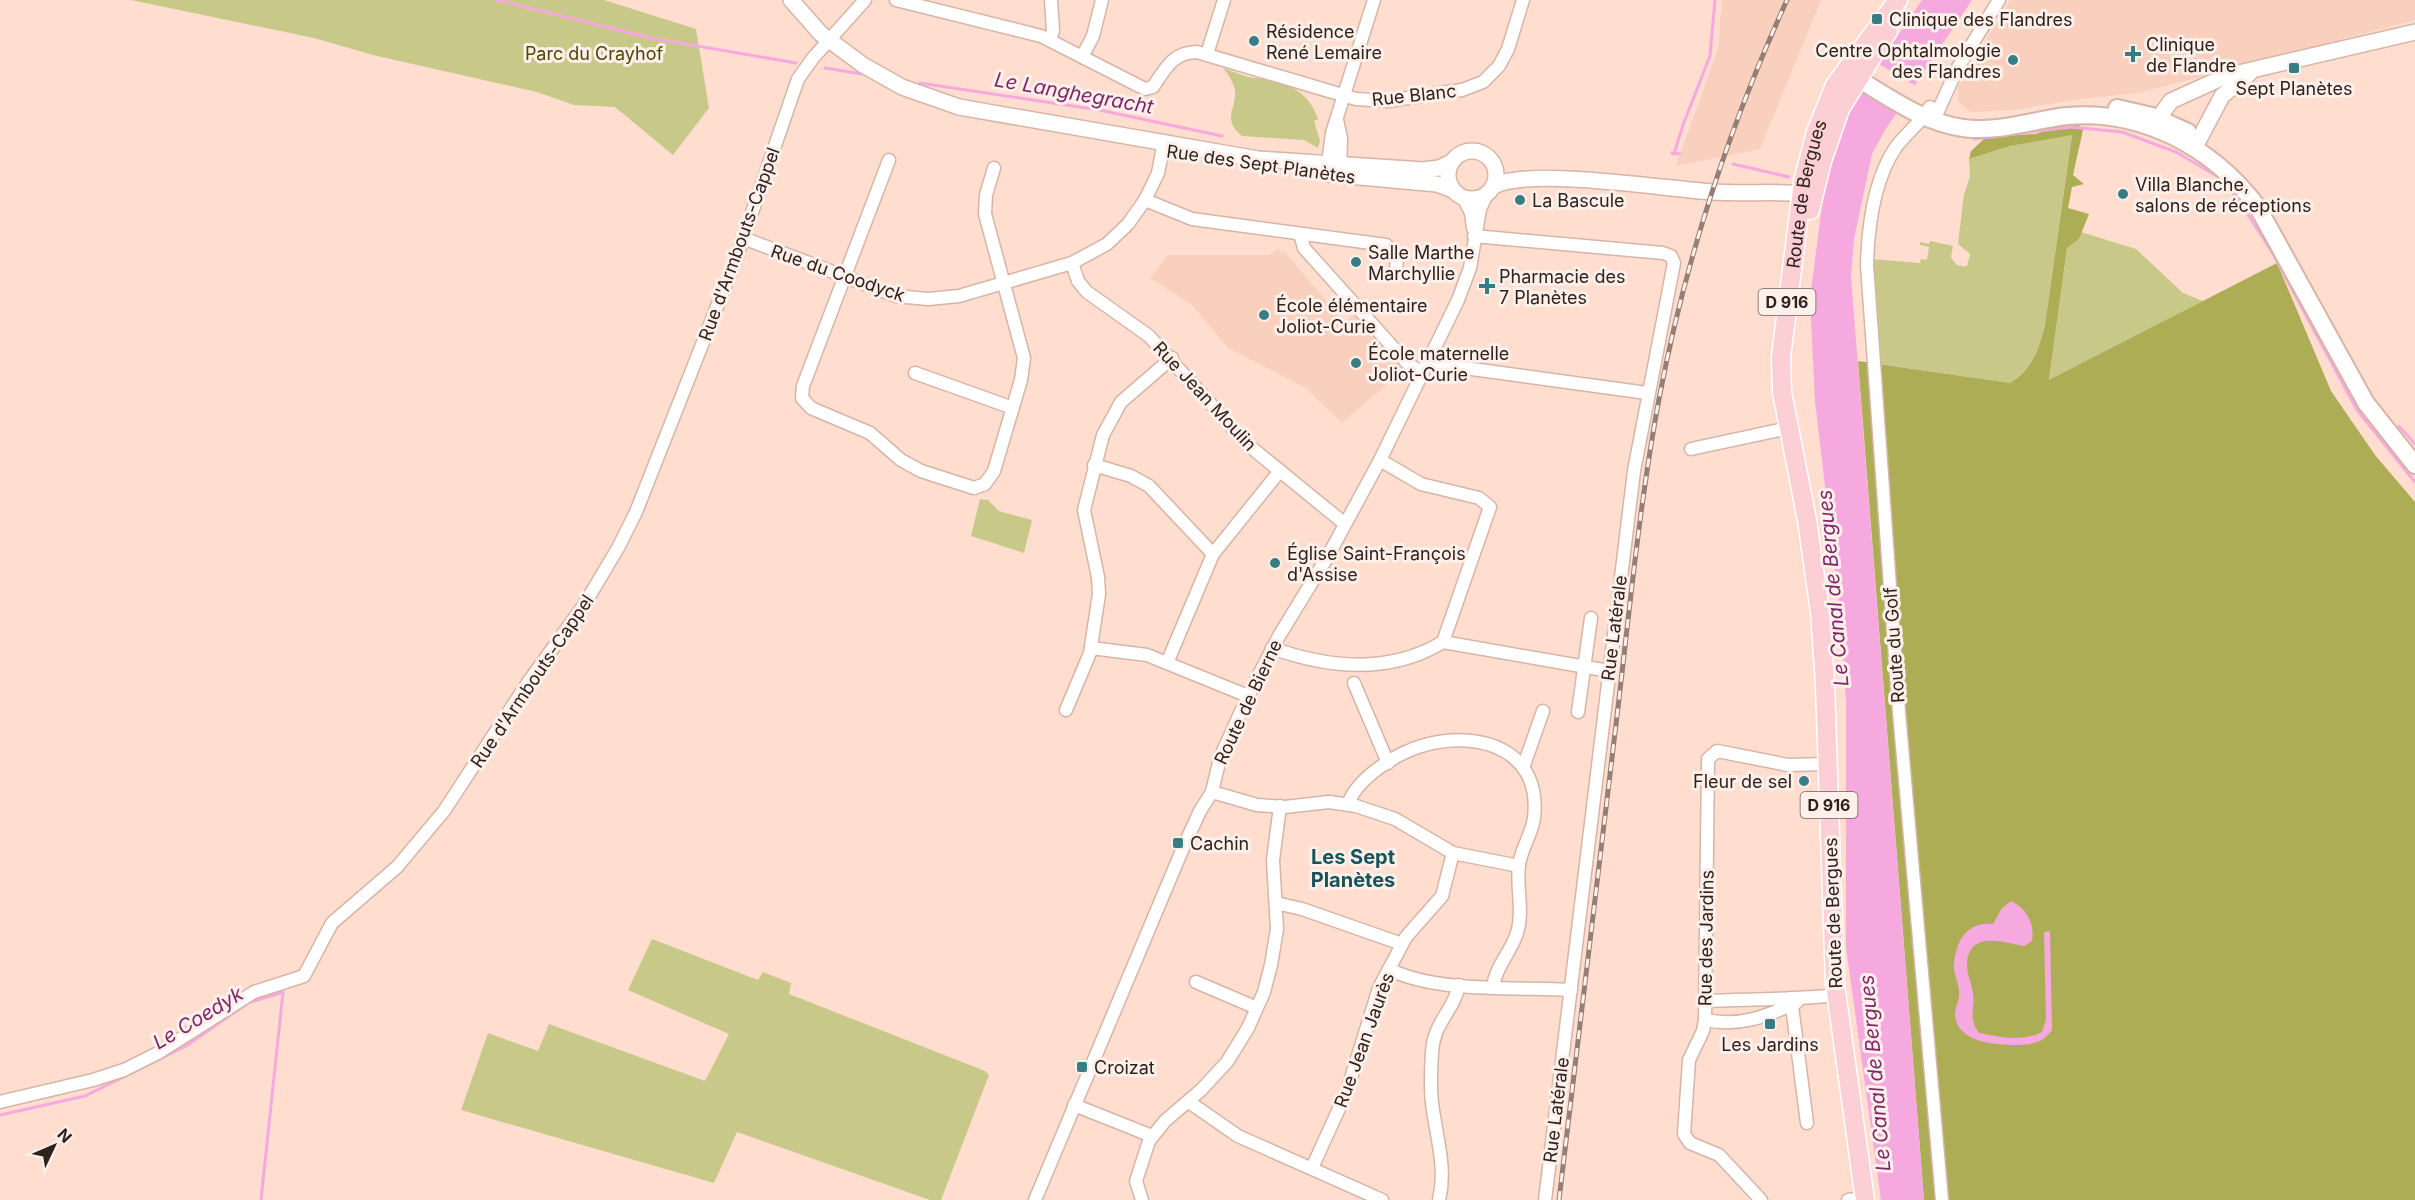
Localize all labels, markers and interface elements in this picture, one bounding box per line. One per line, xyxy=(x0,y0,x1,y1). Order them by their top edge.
place label: Clinique des Flandres xyxy=(1889,9,2072,30)
marker: Clinique des Flandres xyxy=(1870,12,1884,26)
place label: Résidence René Lemaire xyxy=(1266,21,1382,63)
marker: Résidence René Lemaire xyxy=(1247,34,1261,48)
place label: Clinique de Flandre xyxy=(2146,34,2236,76)
place label: Centre Ophtalmologie des Flandres xyxy=(1815,40,2001,82)
park label: Parc du Crayhof xyxy=(525,43,663,64)
marker: Clinique de Flandre xyxy=(2124,45,2142,63)
marker: Centre Ophtalmologie des Flandres xyxy=(2006,53,2020,67)
marker: Sept Planètes xyxy=(2287,61,2301,75)
water label: Le Langhegracht xyxy=(993,67,1156,119)
place label: Sept Planètes xyxy=(2236,78,2352,99)
street label: Rue Blanc xyxy=(1371,80,1457,110)
street label: Route de Bergues xyxy=(1782,116,1831,269)
street label: Rue des Sept Planètes xyxy=(1165,140,1357,188)
street label: Rue d'Armbouts-Cappel xyxy=(694,144,784,344)
place label: Villa Blanche, salons de réceptions xyxy=(2135,174,2311,216)
marker: Villa Blanche, salons de réceptions xyxy=(2116,187,2130,201)
place label: La Bascule xyxy=(1532,190,1625,211)
marker: La Bascule xyxy=(1513,193,1527,207)
street label: Rue du Coodyck xyxy=(768,240,908,306)
place label: Salle Marthe Marchyllie xyxy=(1368,242,1474,284)
marker: Salle Marthe Marchyllie xyxy=(1349,255,1363,269)
place label: Pharmacie des 7 Planètes xyxy=(1499,266,1625,308)
marker: Pharmacie des 7 Planètes xyxy=(1480,279,1494,293)
road number: D 916 xyxy=(1758,289,1816,315)
place label: École élémentaire Joliot-Curie xyxy=(1276,294,1427,337)
marker: École élémentaire Joliot-Curie xyxy=(1257,308,1271,322)
street label: Rue Jean Moulin xyxy=(1149,337,1261,455)
place label: École maternelle Joliot-Curie xyxy=(1368,342,1509,385)
marker: École maternelle Joliot-Curie xyxy=(1349,356,1363,370)
water label: Le Canal de Bergues xyxy=(1812,489,1854,687)
place label: Église Saint-François d'Assise xyxy=(1287,542,1466,585)
marker: Église Saint-François d'Assise xyxy=(1268,556,1282,570)
street label: Rue Latérale xyxy=(1597,574,1631,682)
street label: Route du Golf xyxy=(1879,586,1909,704)
street label: Rue d'Armbouts-Cappel xyxy=(466,591,598,771)
street label: Route de Bierne xyxy=(1210,636,1286,768)
place label: Fleur de sel xyxy=(1693,771,1792,792)
marker: Fleur de sel xyxy=(1797,774,1811,788)
road number: D 916 xyxy=(1800,792,1858,818)
place label: Cachin xyxy=(1190,833,1249,854)
marker: Cachin xyxy=(1171,836,1185,850)
street label: Route de Bergues xyxy=(1820,837,1846,989)
district label: Les Sept Planètes xyxy=(1311,845,1395,892)
street label: Rue des Jardins xyxy=(1694,870,1718,1006)
street label: Rue Jean Jaurès xyxy=(1330,970,1398,1110)
water label: Le Canal de Bergues xyxy=(1854,974,1896,1172)
water label: Le Coedyk xyxy=(148,981,248,1054)
marker: Les Jardins xyxy=(1763,1017,1777,1031)
place label: Les Jardins xyxy=(1721,1034,1819,1055)
street label: Rue Latérale xyxy=(1539,1056,1573,1164)
place label: Croizat xyxy=(1094,1057,1155,1078)
marker: Croizat xyxy=(1075,1060,1089,1074)
north arrow xyxy=(24,1116,84,1176)
text: N xyxy=(53,1124,76,1147)

